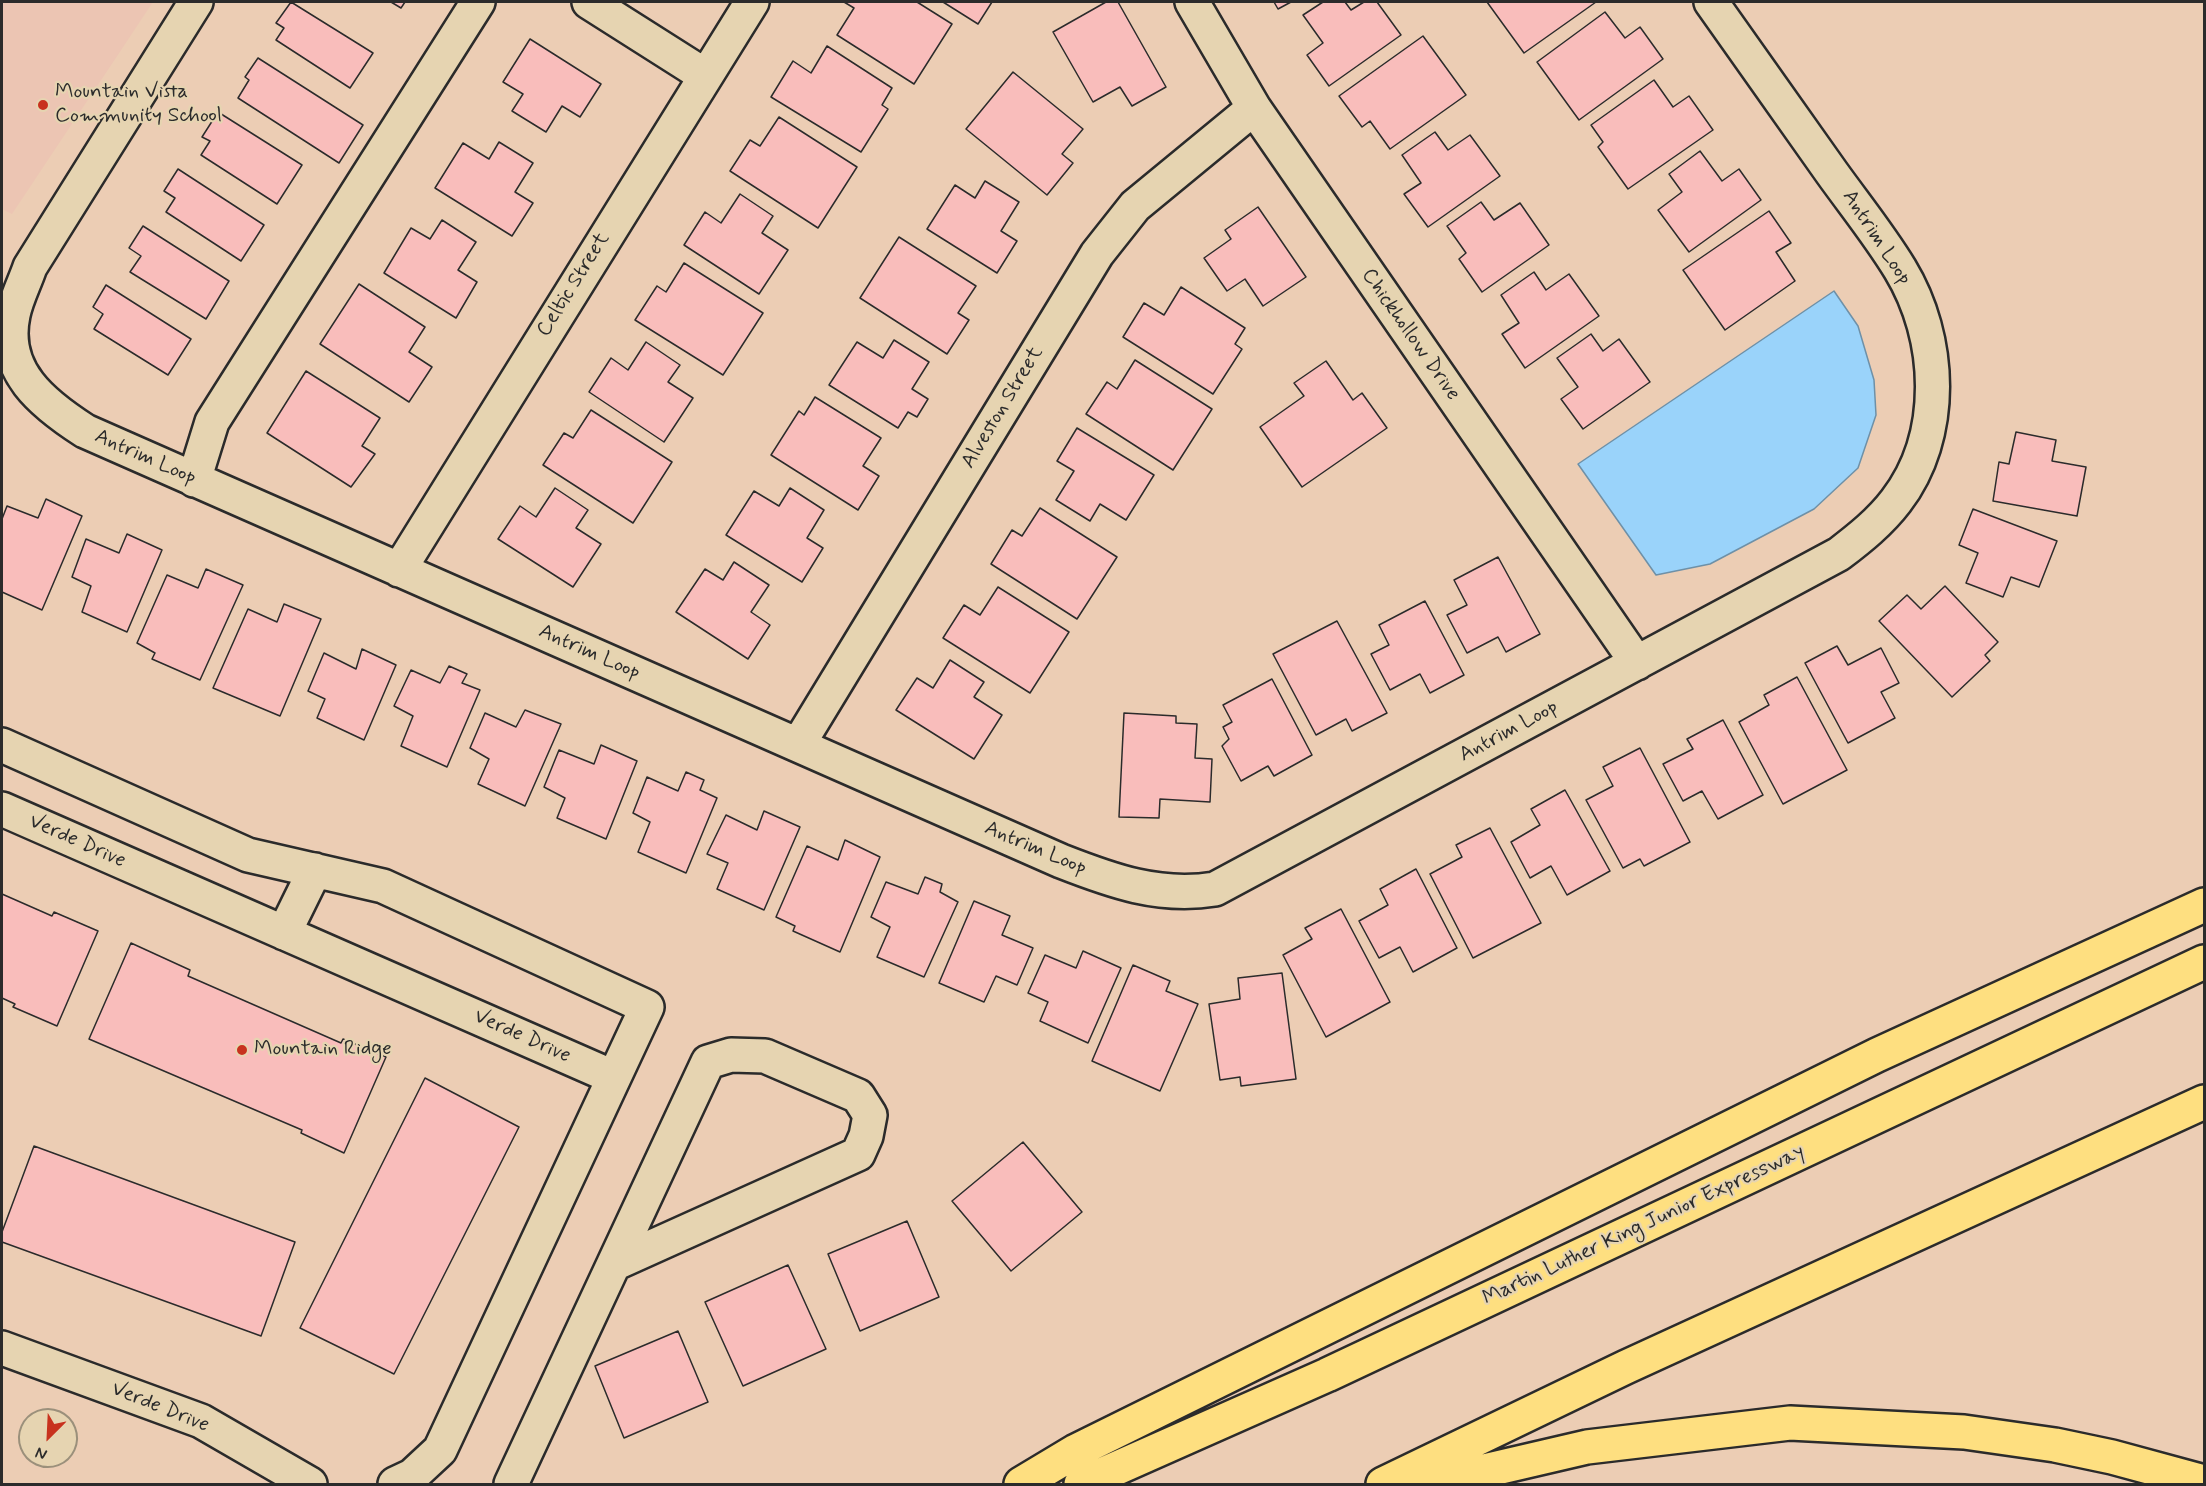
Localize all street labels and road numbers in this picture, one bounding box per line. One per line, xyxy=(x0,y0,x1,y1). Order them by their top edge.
street label: Antrim Loop xyxy=(1836,186,1916,290)
street label: Celtic Street xyxy=(532,228,616,342)
street label: Chickhollow Drive xyxy=(1355,264,1465,406)
street label: Alveston Street xyxy=(957,342,1049,474)
street label: Antrim Loop xyxy=(90,424,200,492)
street label: Antrim Loop xyxy=(534,619,644,687)
street label: Antrim Loop xyxy=(1455,695,1563,769)
street label: Verde Drive xyxy=(25,809,129,875)
street label: Antrim Loop xyxy=(980,816,1090,882)
street label: Verde Drive xyxy=(470,1004,574,1070)
street label: Martin Luther King Junior Expressway xyxy=(1479,1140,1809,1312)
street label: Verde Drive xyxy=(107,1377,213,1439)

